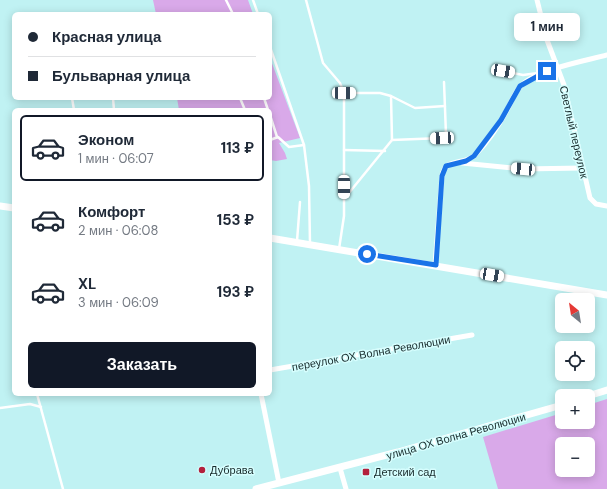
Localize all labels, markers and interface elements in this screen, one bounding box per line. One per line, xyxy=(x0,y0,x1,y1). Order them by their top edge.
callout: 1 мин xyxy=(514,13,580,41)
text: 1 мин xyxy=(530,18,564,35)
text: Красная улица xyxy=(52,27,161,47)
route end xyxy=(538,62,556,80)
car xyxy=(490,63,516,79)
text: Бульварная улица xyxy=(52,66,190,86)
street label: Светлый переулок xyxy=(557,84,591,180)
car xyxy=(332,87,356,99)
icon: car xyxy=(30,130,66,166)
text: Эконом xyxy=(78,130,134,150)
car xyxy=(430,131,454,145)
text: 113 ₽ xyxy=(221,138,254,158)
text: 1 мин · 06:07 xyxy=(78,150,154,167)
car xyxy=(511,162,535,176)
car xyxy=(338,175,350,199)
icon: car xyxy=(30,202,66,238)
text: Комфорт xyxy=(78,202,145,222)
text: 153 ₽ xyxy=(217,210,254,230)
text: 2 мин · 06:08 xyxy=(78,222,158,239)
route start xyxy=(358,245,376,263)
car xyxy=(479,267,505,283)
icon: car xyxy=(30,274,66,310)
text: XL xyxy=(78,274,96,294)
text: 193 ₽ xyxy=(217,282,254,302)
north arrow xyxy=(555,293,595,333)
map controls xyxy=(555,293,595,477)
text: 3 мин · 06:09 xyxy=(78,294,159,311)
street label: переулок ОХ Волна Революции xyxy=(291,332,451,374)
button: locate xyxy=(555,341,595,381)
button: Заказать xyxy=(28,342,256,388)
button: + xyxy=(555,389,595,429)
street label: улица ОХ Волна Революции xyxy=(385,409,527,463)
button: − xyxy=(555,437,595,477)
place label: Дубрава xyxy=(210,463,255,477)
marker: Дубрава xyxy=(197,465,207,475)
place label: Детский сад xyxy=(374,465,436,479)
marker: Детский сад xyxy=(361,467,371,477)

